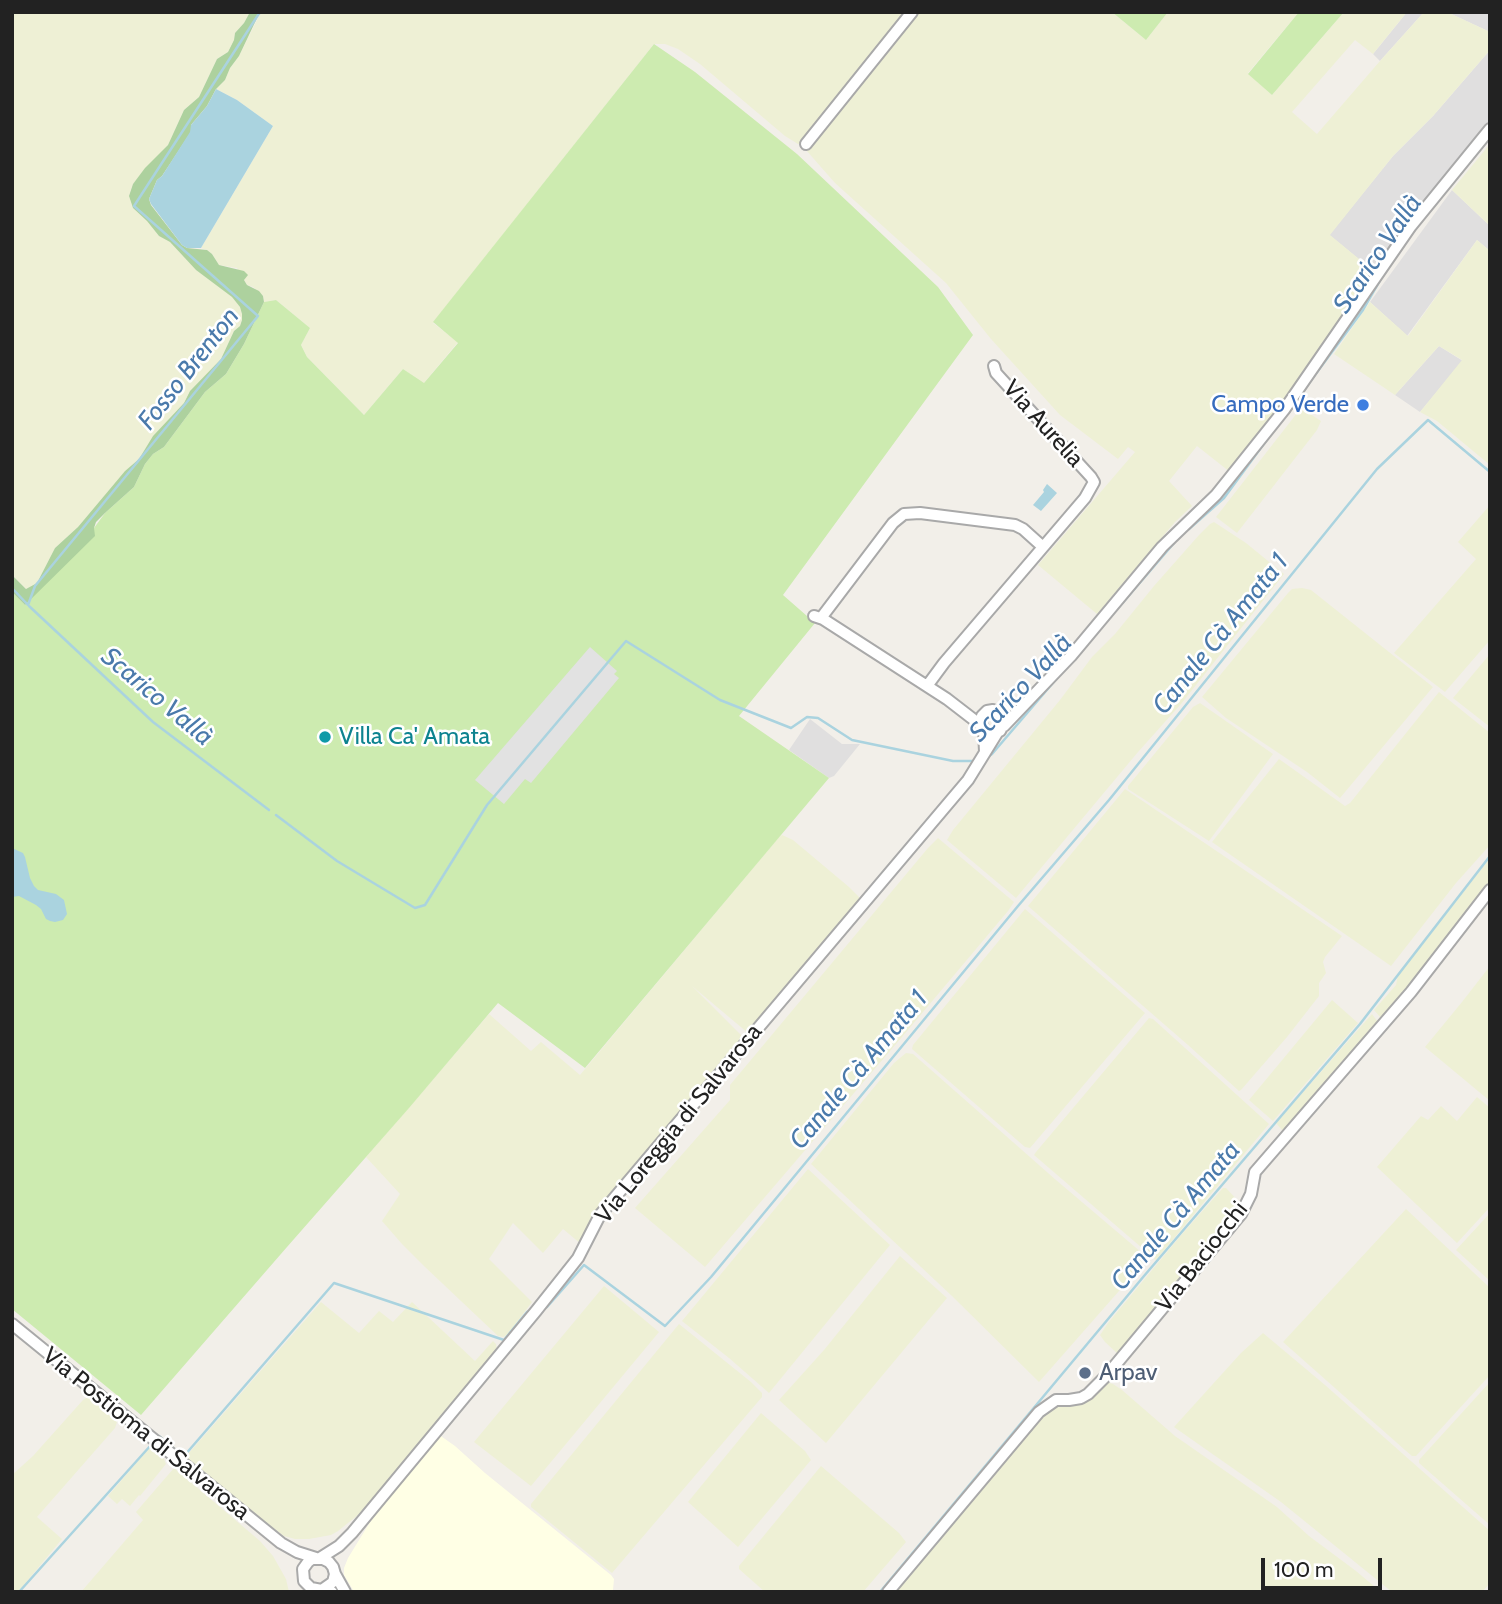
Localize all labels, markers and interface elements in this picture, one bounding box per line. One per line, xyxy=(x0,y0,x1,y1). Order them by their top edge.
water label: Scarico Vallà xyxy=(1327,189,1429,319)
water label: Fosso Brenton xyxy=(132,302,246,436)
street label: Via Aurelia xyxy=(997,375,1089,473)
place label: Campo Verde xyxy=(1211,391,1349,419)
marker: Campo Verde xyxy=(1355,397,1371,413)
water label: Canale Cà Amata 1 xyxy=(1147,547,1295,721)
water label: Scarico Vallà xyxy=(963,628,1079,748)
water label: Scarico Vallà xyxy=(95,641,219,753)
place label: Villa Ca' Amata xyxy=(339,723,490,751)
marker: Villa Ca' Amata xyxy=(317,729,333,745)
water label: Canale Cà Amata 1 xyxy=(783,984,935,1156)
street label: Via Loreggia di Salvarosa xyxy=(590,1018,768,1230)
water label: Canale Cà Amata xyxy=(1105,1135,1247,1297)
street label: Via Baciocchi xyxy=(1150,1196,1254,1318)
street label: Via Postioma di Salvarosa xyxy=(36,1341,256,1527)
place label: Arpav xyxy=(1099,1359,1158,1387)
marker: Arpav xyxy=(1077,1365,1093,1381)
scale bar xyxy=(1264,1544,1385,1588)
text: 100 m xyxy=(1274,1557,1333,1582)

